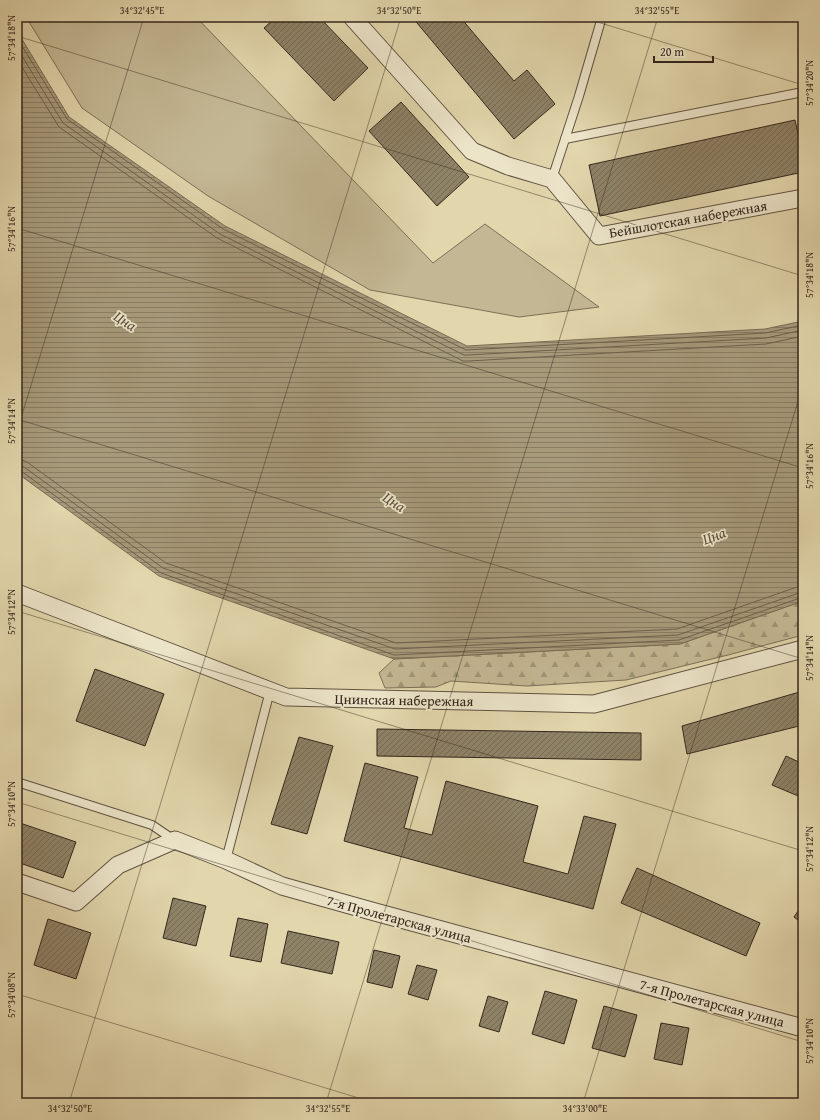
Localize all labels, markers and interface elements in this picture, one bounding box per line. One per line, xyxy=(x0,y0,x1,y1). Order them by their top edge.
text: 34°32'45"E xyxy=(120,3,164,18)
text: 34°32'50"E xyxy=(377,3,421,18)
text: 34°32'55"E xyxy=(635,3,679,18)
text: 57°34'18"N xyxy=(4,15,19,61)
scale bar xyxy=(654,38,713,64)
text: 20 m xyxy=(660,43,684,60)
text: 57°34'20"N xyxy=(802,60,817,106)
street label: Бейшлотская набережная xyxy=(607,195,769,243)
text: 57°34'16"N xyxy=(4,206,19,252)
text: 57°34'18"N xyxy=(802,252,817,298)
water label: Цна xyxy=(110,305,141,336)
text: 57°34'14"N xyxy=(4,398,19,444)
text: 57°34'16"N xyxy=(802,443,817,489)
water label: Цна xyxy=(379,486,410,517)
water label: Цна xyxy=(699,522,728,549)
text: 57°34'12"N xyxy=(4,589,19,635)
text: 57°34'14"N xyxy=(802,635,817,681)
street label: Цнинская набережная xyxy=(334,689,474,711)
text: 57°34'10"N xyxy=(4,781,19,827)
text: 57°34'12"N xyxy=(802,826,817,872)
street label: 7-я Пролетарская улица xyxy=(325,890,474,948)
text: 57°34'08"N xyxy=(4,972,19,1018)
street label: 7-я Пролетарская улица xyxy=(638,974,787,1032)
text: 57°34'10"N xyxy=(802,1018,817,1064)
text: 34°32'50"E xyxy=(48,1101,92,1116)
text: 34°32'55"E xyxy=(306,1101,350,1116)
text: 34°33'00"E xyxy=(563,1101,607,1116)

